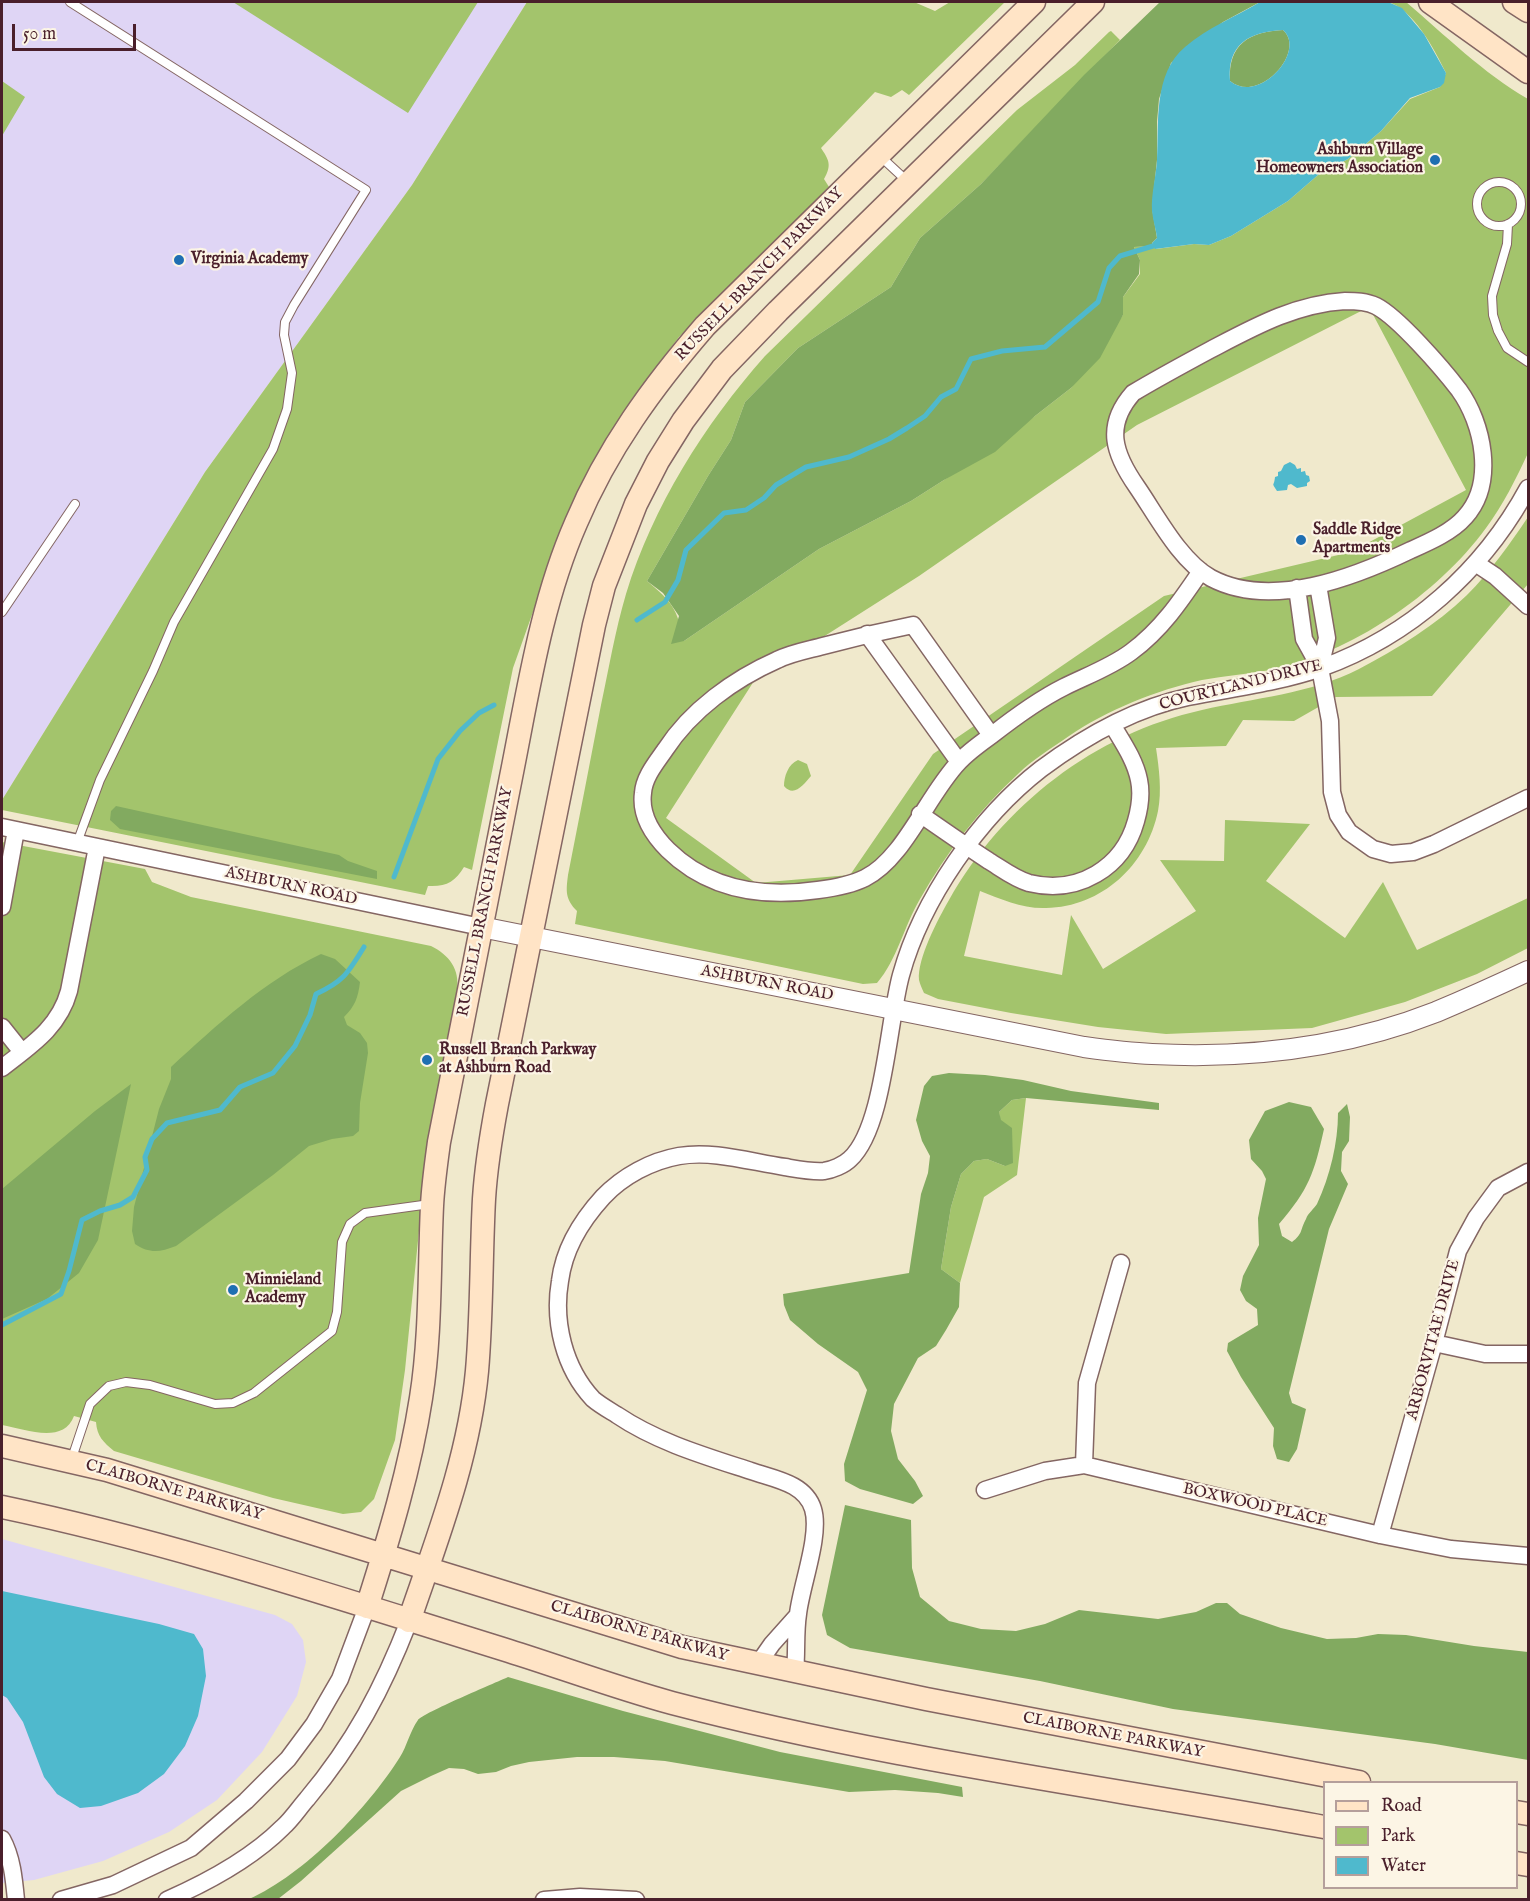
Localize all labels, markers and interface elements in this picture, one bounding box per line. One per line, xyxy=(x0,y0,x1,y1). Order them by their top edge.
scale bar xyxy=(15,12,140,50)
text: 50 m xyxy=(23,23,56,46)
place label: Ashburn Village Homeowners Association xyxy=(1256,141,1423,179)
marker: Ashburn Village Homeowners Association xyxy=(1428,153,1442,167)
street label: RUSSELL BRANCH PARKWAY xyxy=(672,184,848,366)
place label: Virginia Academy xyxy=(191,250,308,270)
marker: Virginia Academy xyxy=(172,253,186,267)
place label: Saddle Ridge Apartments xyxy=(1313,521,1401,559)
marker: Saddle Ridge Apartments xyxy=(1294,533,1308,547)
street label: COURTLAND DRIVE xyxy=(1158,656,1324,716)
street label: RUSSELL BRANCH PARKWAY xyxy=(454,786,518,1018)
street label: ASHBURN ROAD xyxy=(223,864,359,910)
street label: ASHBURN ROAD xyxy=(699,962,835,1006)
place label: Russell Branch Parkway at Ashburn Road xyxy=(439,1041,596,1079)
marker: Russell Branch Parkway at Ashburn Road xyxy=(420,1053,434,1067)
street label: ARBORVITAE DRIVE xyxy=(1403,1258,1465,1422)
place label: Minnieland Academy xyxy=(245,1271,321,1309)
marker: Minnieland Academy xyxy=(226,1283,240,1297)
street label: CLAIBORNE PARKWAY xyxy=(83,1456,265,1526)
street label: BOXWOOD PLACE xyxy=(1181,1480,1329,1532)
street label: CLAIBORNE PARKWAY xyxy=(548,1597,730,1667)
street label: CLAIBORNE PARKWAY xyxy=(1021,1709,1205,1763)
legend xyxy=(1323,1781,1518,1889)
text: Road xyxy=(1381,1795,1422,1818)
text: Park xyxy=(1381,1825,1415,1848)
text: Water xyxy=(1381,1855,1426,1878)

